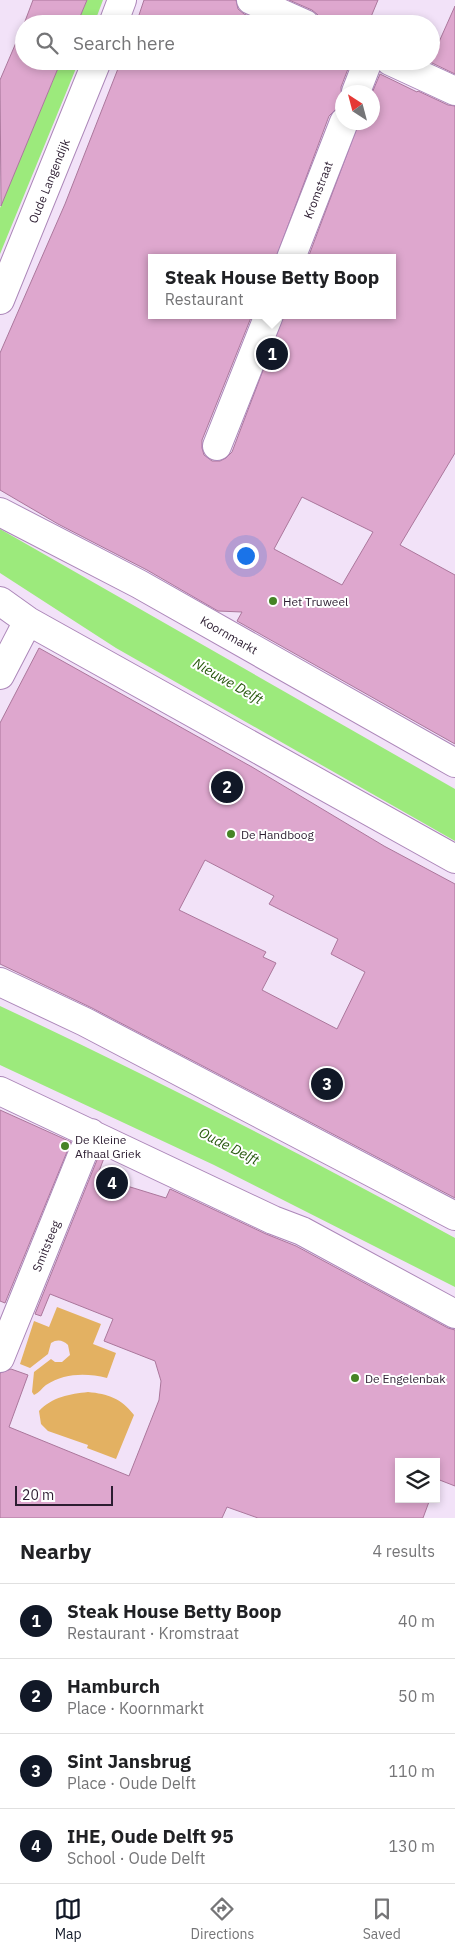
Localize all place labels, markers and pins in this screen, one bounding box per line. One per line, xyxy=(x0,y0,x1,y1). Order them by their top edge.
pin: 1 xyxy=(256,335,288,373)
place label: Het Truweel xyxy=(283,594,348,609)
marker: Het Truweel xyxy=(267,595,279,607)
pin: 2 xyxy=(211,768,243,806)
place label: De Handboog xyxy=(241,827,315,842)
marker: De Handboog xyxy=(225,828,237,840)
pin: 3 xyxy=(311,1065,343,1103)
place label: De Kleine Afhaal Griek xyxy=(75,1132,142,1161)
marker: De Kleine Afhaal Griek xyxy=(59,1140,71,1152)
pin: 4 xyxy=(96,1164,128,1202)
place label: De Engelenbak xyxy=(365,1371,446,1386)
marker: De Engelenbak xyxy=(349,1372,361,1384)

